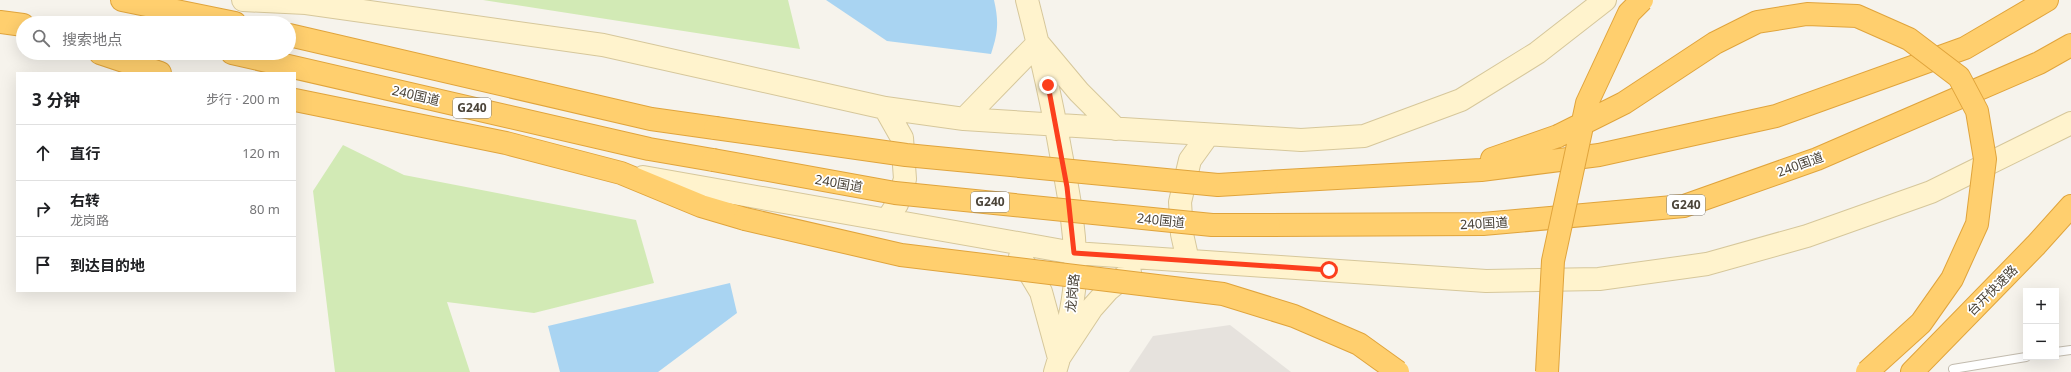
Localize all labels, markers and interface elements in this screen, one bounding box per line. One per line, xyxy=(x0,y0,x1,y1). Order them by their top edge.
search box xyxy=(16,16,296,60)
icon: search xyxy=(30,27,52,49)
text: 搜索地点 xyxy=(62,29,122,49)
route end xyxy=(1039,76,1057,94)
street label: 240国道 xyxy=(390,81,442,109)
text: 3 分钟 xyxy=(32,88,80,111)
text: 步行 · 200 m xyxy=(206,90,280,108)
road number: G240 xyxy=(453,98,491,118)
icon: ahead xyxy=(32,142,54,164)
text: 直行 xyxy=(70,143,100,163)
text: 120 m xyxy=(242,144,280,162)
street label: 240国道 xyxy=(1774,147,1826,181)
street label: 240国道 xyxy=(814,170,864,196)
text: 右转 xyxy=(70,190,100,210)
road number: G240 xyxy=(971,192,1009,212)
road number: G240 xyxy=(1667,195,1705,215)
icon: right xyxy=(32,198,54,220)
text: 80 m xyxy=(250,200,280,218)
street label: 240国道 xyxy=(1136,209,1186,231)
text: 龙岗路 xyxy=(70,211,109,229)
street label: 240国道 xyxy=(1459,213,1509,233)
icon: arrive xyxy=(32,254,54,276)
text: 到达目的地 xyxy=(70,255,145,275)
route start xyxy=(1320,261,1338,279)
street label: 台开快速路 xyxy=(1963,261,2021,319)
street label: 龙岗路 xyxy=(1061,273,1083,313)
map controls xyxy=(2023,288,2059,360)
button: + xyxy=(2023,288,2059,324)
button: − xyxy=(2023,324,2059,360)

